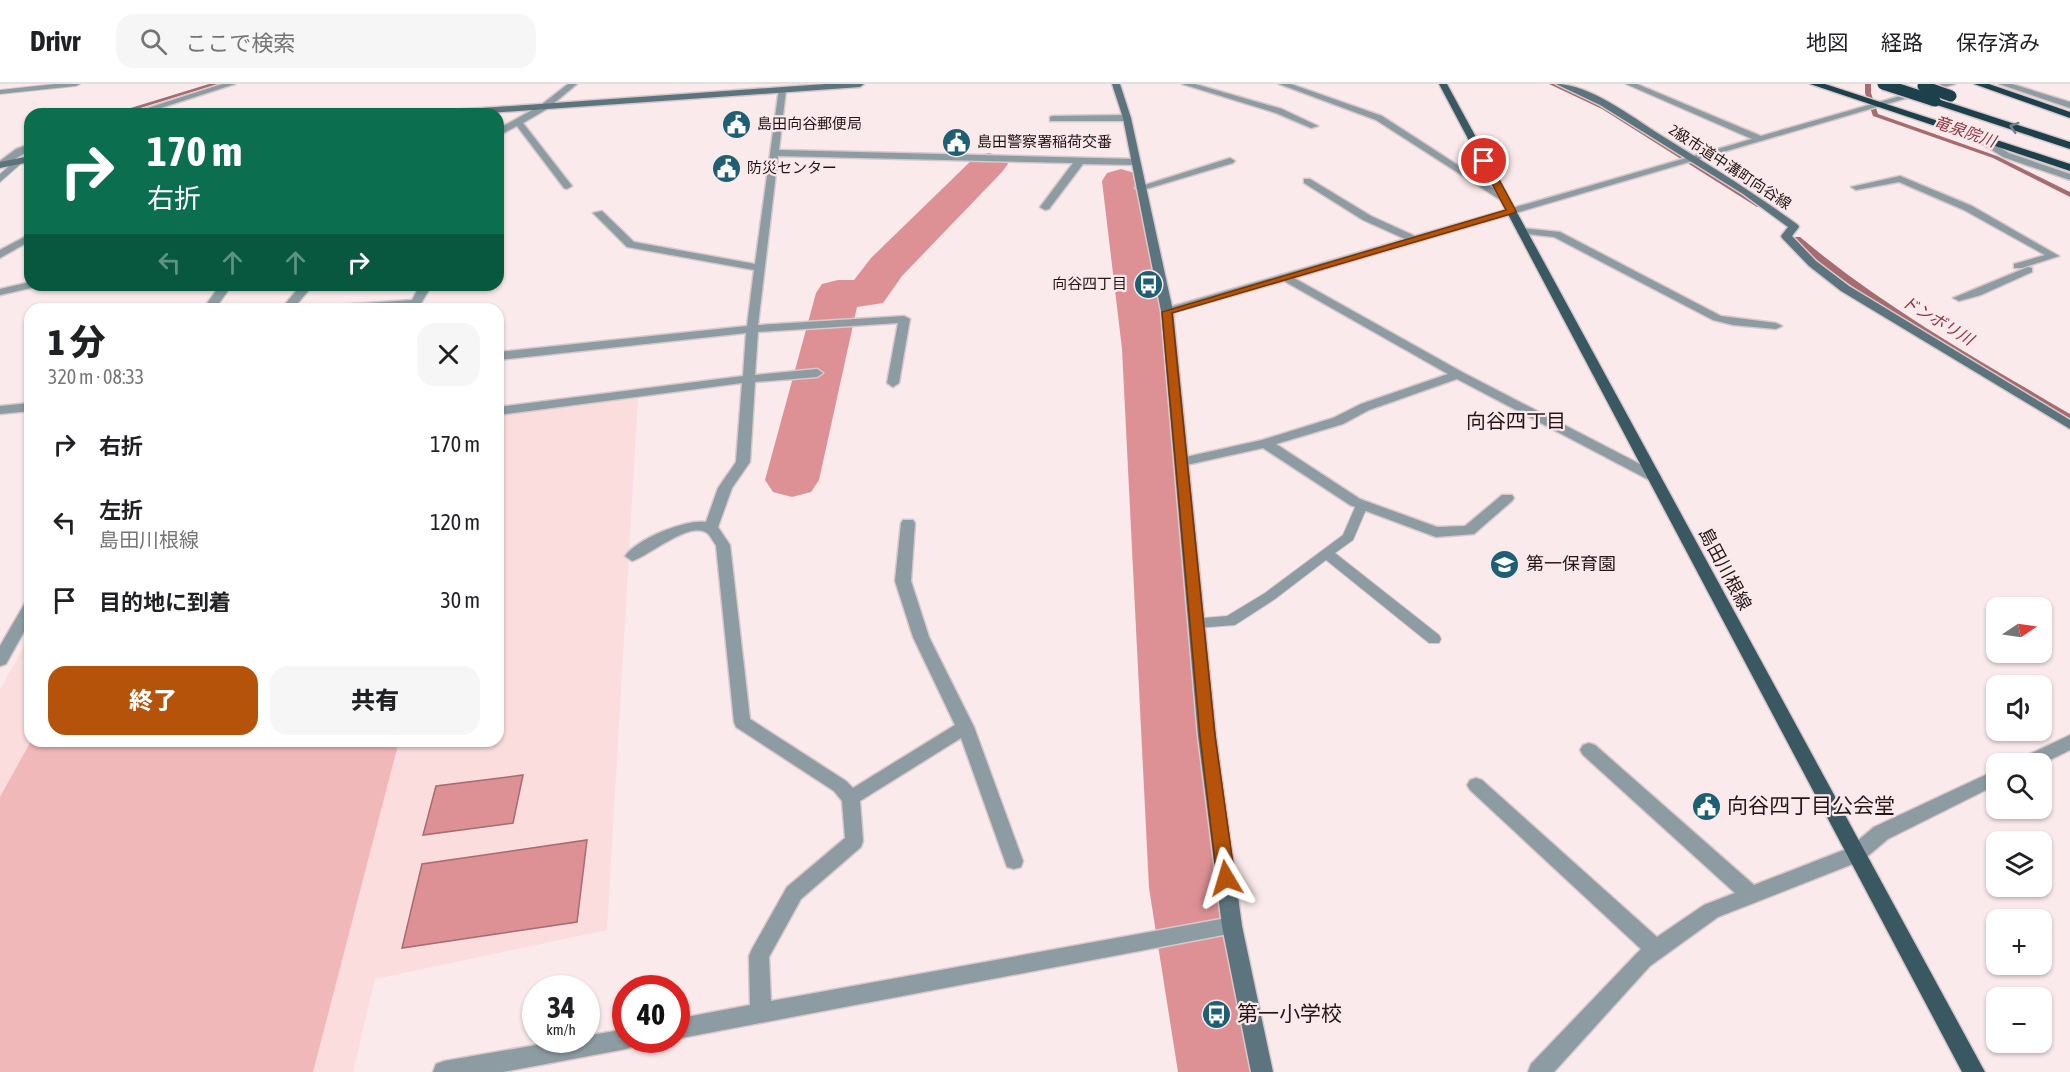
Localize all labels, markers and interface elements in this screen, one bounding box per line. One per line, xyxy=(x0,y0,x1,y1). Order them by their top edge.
search box xyxy=(116,14,536,68)
text: Drivr xyxy=(30,25,80,57)
icon: search xyxy=(137,25,170,58)
text: ここで検索 xyxy=(185,30,295,56)
text: 地図 xyxy=(1806,30,1848,54)
text: 経路 xyxy=(1881,30,1923,54)
text: 保存済み xyxy=(1956,30,2040,54)
public building icon: 島田向谷郵便局 xyxy=(720,108,752,140)
water label: 竜泉院川 xyxy=(1932,112,2000,151)
place label: 島田向谷郵便局 xyxy=(757,115,862,132)
street label: 2級市道中溝町向谷線 xyxy=(1666,121,1794,212)
one-way arrow xyxy=(2010,122,2020,135)
public building icon: 島田警察署稲荷交番 xyxy=(940,126,972,158)
text: 170 m xyxy=(147,127,242,175)
icon: right xyxy=(48,132,126,210)
place label: 島田警察署稲荷交番 xyxy=(977,133,1112,150)
pin xyxy=(1458,135,1509,186)
icon: arrive xyxy=(1467,144,1500,177)
public building icon: 防災センター xyxy=(710,152,742,184)
place label: 防災センター xyxy=(747,159,837,176)
text: 右折 xyxy=(147,183,201,214)
icon: left xyxy=(153,246,186,279)
icon: ahead xyxy=(216,246,249,279)
icon: ahead xyxy=(279,246,312,279)
icon: right xyxy=(342,246,375,279)
bus stop icon: 向谷四丁目 xyxy=(1132,268,1164,300)
place label: 向谷四丁目 xyxy=(1052,275,1127,292)
water label: ドンボリ川 xyxy=(1899,292,1979,349)
text: 1 分 xyxy=(48,321,106,363)
button: close xyxy=(417,323,480,386)
text: 320 m · 08:33 xyxy=(48,365,144,388)
district label: 向谷四丁目 xyxy=(1466,409,1566,432)
icon: right xyxy=(48,428,81,461)
text: 170 m xyxy=(430,431,480,457)
text: 右折 xyxy=(99,433,143,459)
text: 左折 xyxy=(99,497,143,523)
icon: left xyxy=(48,506,81,539)
text: 120 m xyxy=(430,509,480,535)
street label: 島田川根線 xyxy=(1695,524,1756,613)
text: 島田川根線 xyxy=(99,528,199,551)
school or university icon: 第一保育園 xyxy=(1489,548,1521,580)
place label: 第一保育園 xyxy=(1526,553,1616,574)
icon: arrive xyxy=(48,584,81,617)
text: 30 m xyxy=(440,587,480,613)
text: 目的地に到着 xyxy=(99,589,231,615)
north arrow xyxy=(1986,597,2052,663)
map controls xyxy=(1986,597,2052,1053)
button: 終了 xyxy=(48,666,258,735)
button: 共有 xyxy=(270,666,480,735)
button: sound xyxy=(1986,675,2052,741)
button: search xyxy=(1986,753,2052,819)
public building icon: 向谷四丁目公会堂 xyxy=(1690,790,1722,822)
place label: 向谷四丁目公会堂 xyxy=(1727,793,1895,817)
button: layers xyxy=(1986,831,2052,897)
position arrow xyxy=(1194,846,1258,910)
button: + xyxy=(1986,909,2052,975)
speed limit sign: 40 xyxy=(612,975,690,1053)
button: − xyxy=(1986,987,2052,1053)
text: 34 xyxy=(547,990,575,1024)
bus stop icon: 第一小学校 xyxy=(1200,998,1232,1030)
place label: 第一小学校 xyxy=(1237,1001,1342,1025)
text: km/h xyxy=(546,1021,576,1038)

